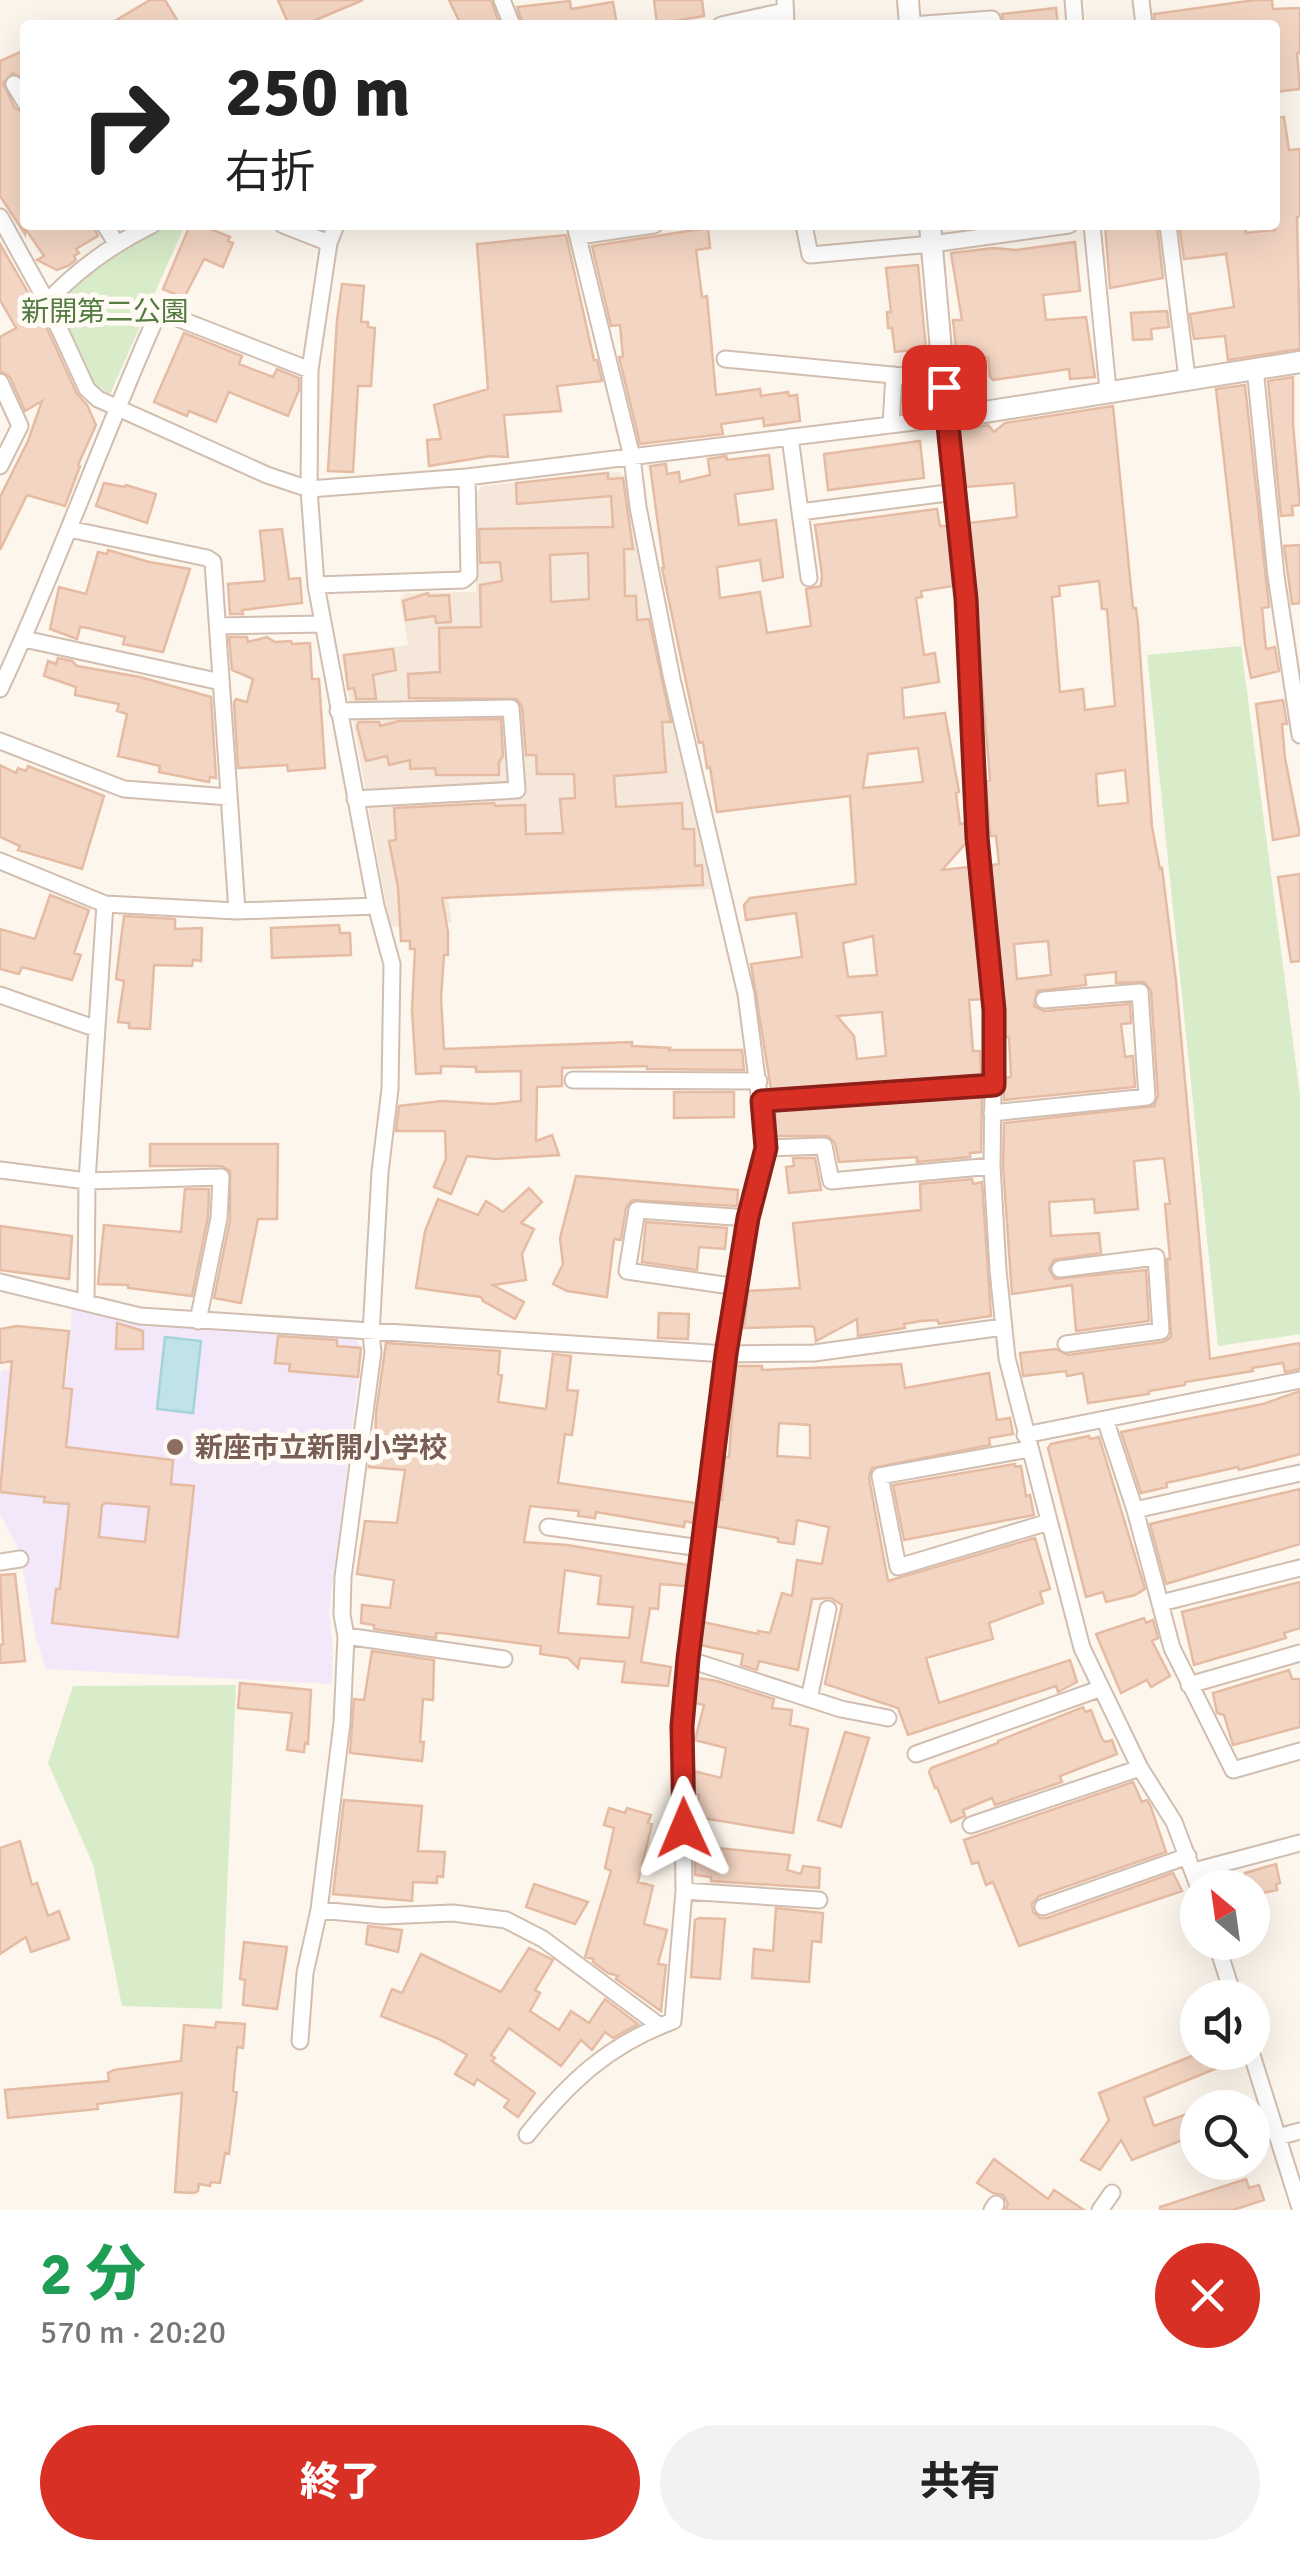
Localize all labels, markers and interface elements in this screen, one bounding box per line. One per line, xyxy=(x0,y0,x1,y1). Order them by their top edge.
text: 250 m xyxy=(225,49,410,135)
icon: right xyxy=(60,60,190,190)
text: 右折 xyxy=(225,145,315,200)
park label: 新開第二公園 xyxy=(21,295,189,329)
pin xyxy=(902,345,987,430)
icon: arrive xyxy=(917,360,972,415)
place label: 新座市立新開小学校 xyxy=(195,1431,447,1465)
marker: 新座市立新開小学校 xyxy=(164,1436,186,1458)
position arrow xyxy=(632,1776,736,1880)
north arrow xyxy=(1180,1870,1270,1960)
map controls xyxy=(1180,1870,1270,2180)
button: sound xyxy=(1180,1980,1270,2070)
button: search xyxy=(1180,2090,1270,2180)
text: 2 分 xyxy=(40,2238,146,2312)
button: close xyxy=(1155,2243,1260,2348)
text: 570 m · 20:20 xyxy=(40,2313,226,2352)
button: 終了 xyxy=(40,2425,640,2540)
button: 共有 xyxy=(660,2425,1260,2540)

